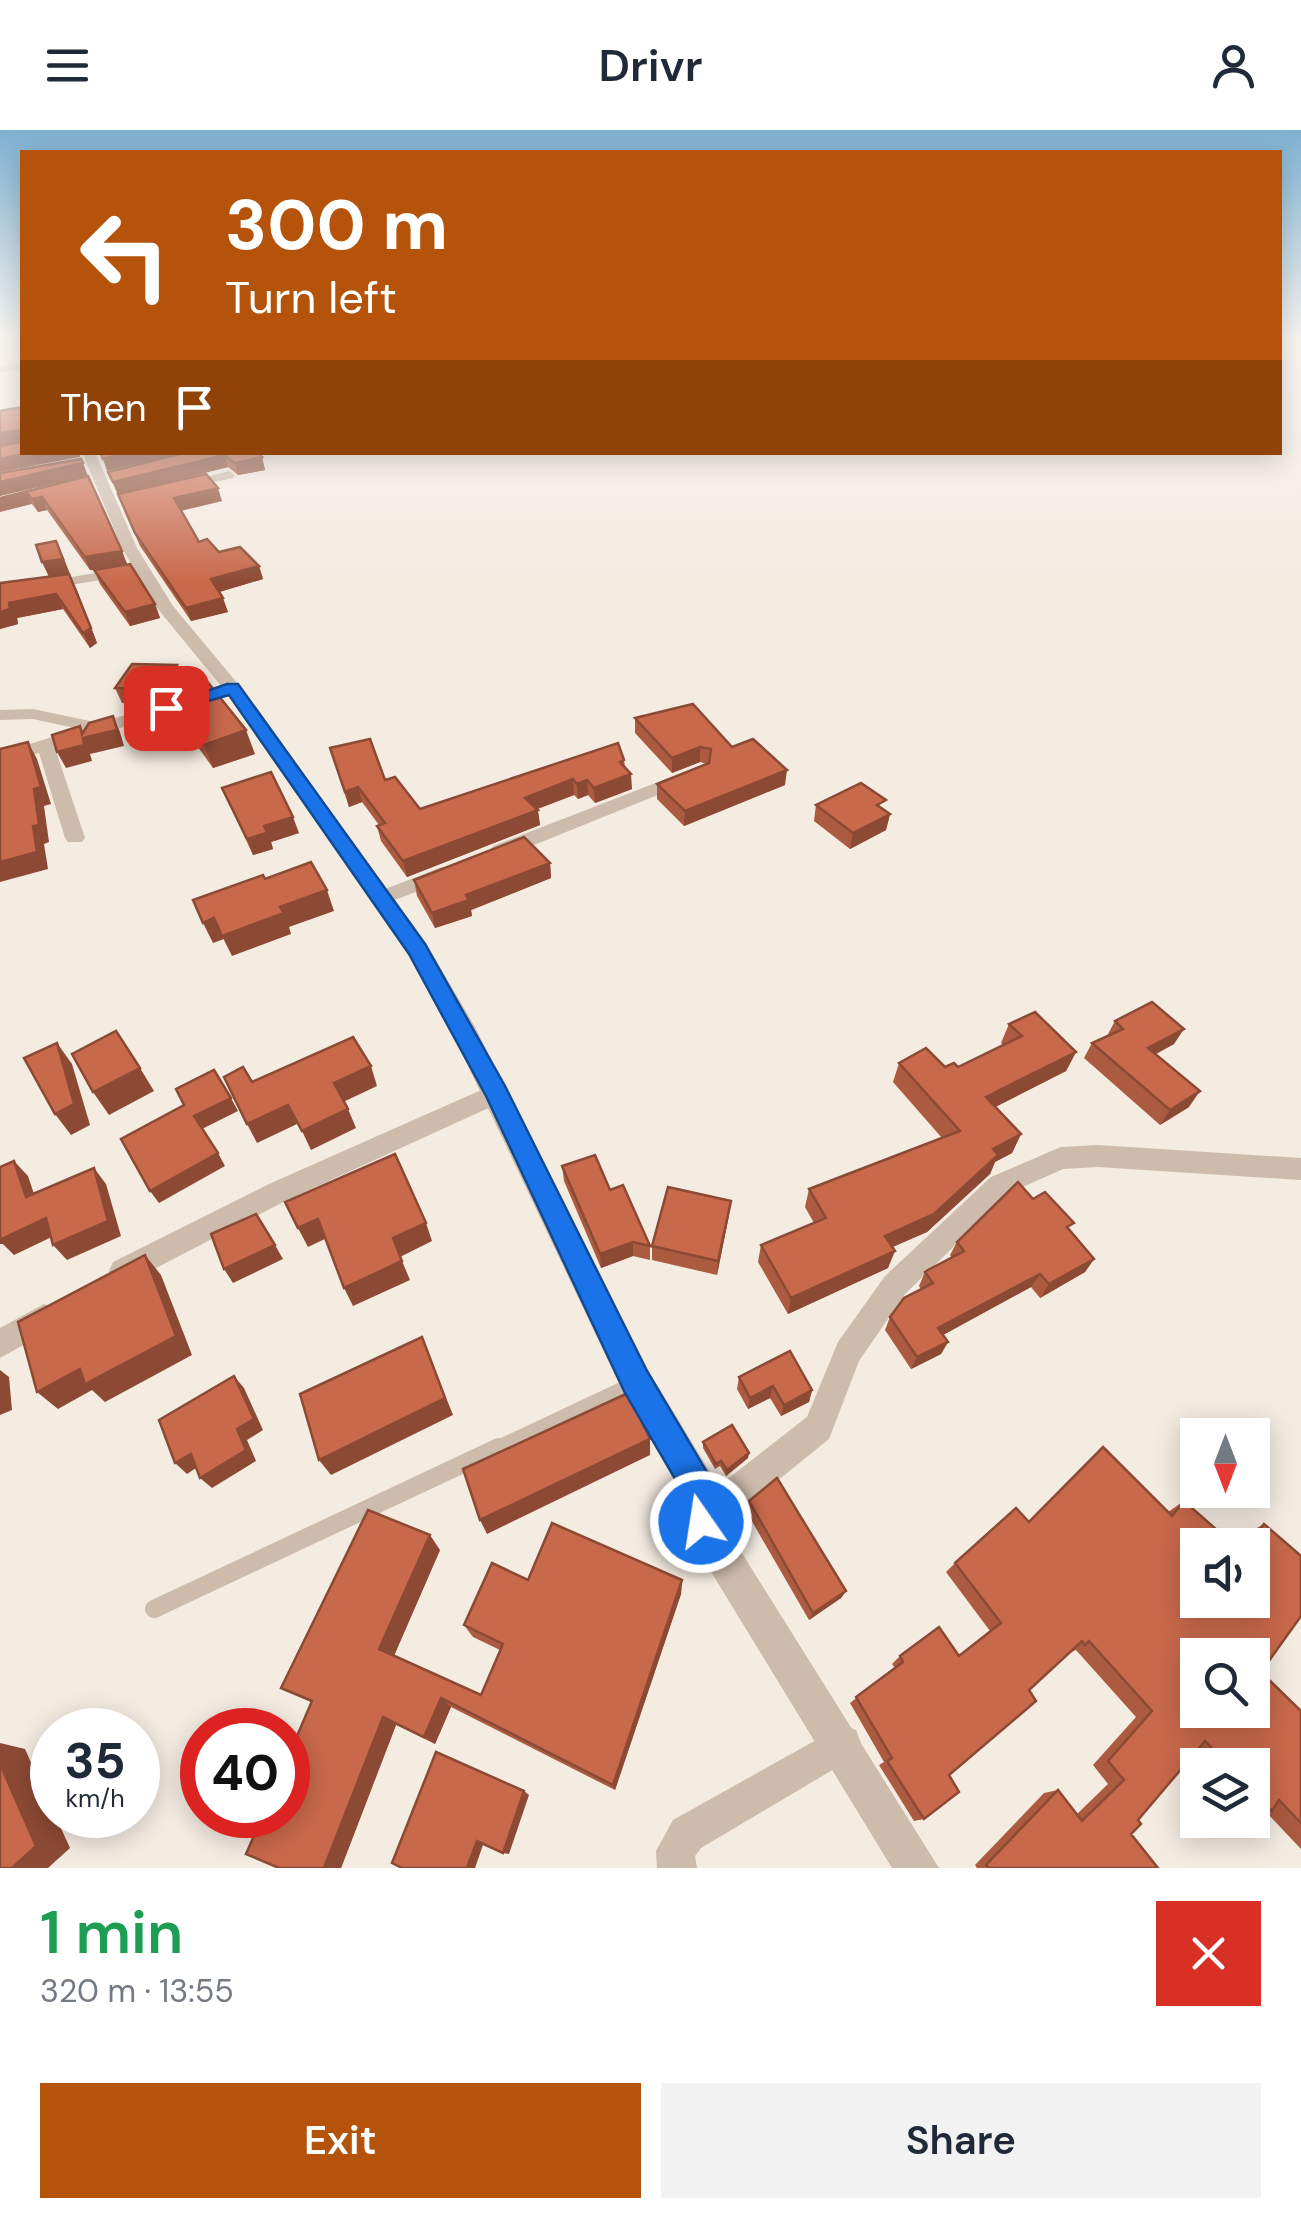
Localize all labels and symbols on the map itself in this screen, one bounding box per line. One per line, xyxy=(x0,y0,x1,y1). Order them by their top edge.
pin xyxy=(124,666,209,751)
north arrow xyxy=(1180,1418,1270,1508)
position arrow xyxy=(649,1470,753,1574)
speed limit sign: 40 xyxy=(180,1708,310,1838)

